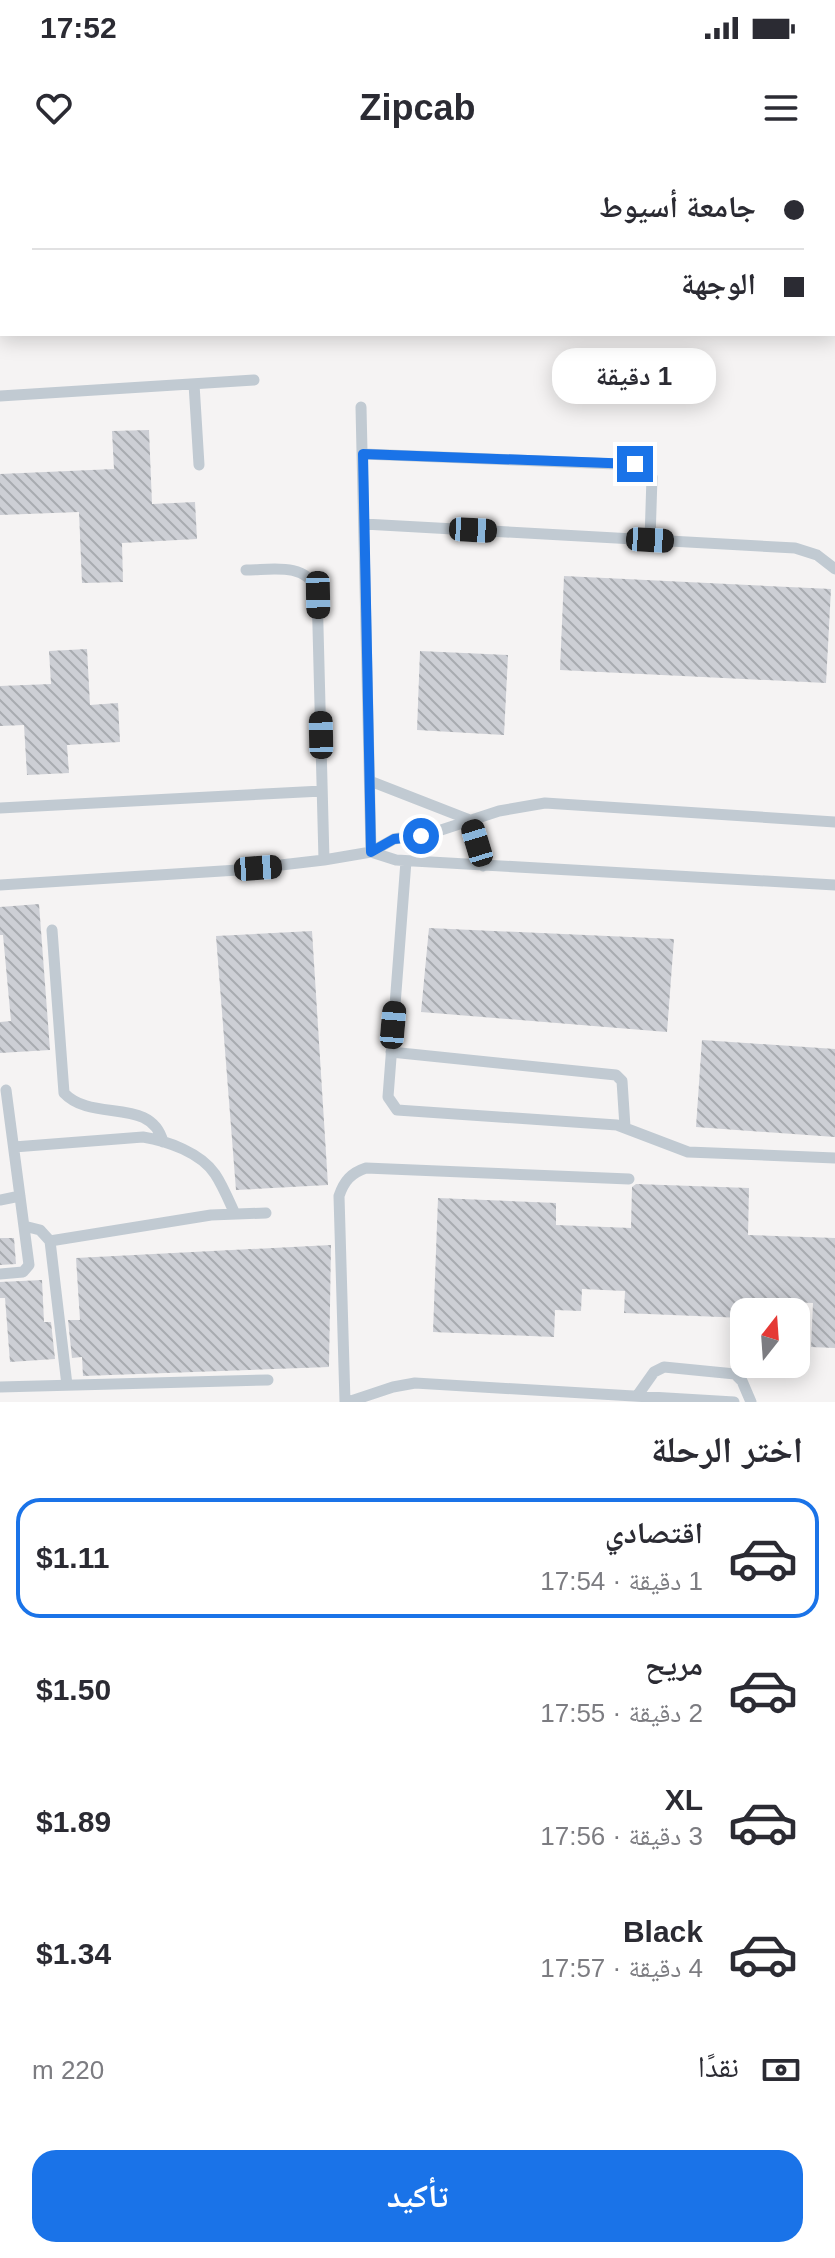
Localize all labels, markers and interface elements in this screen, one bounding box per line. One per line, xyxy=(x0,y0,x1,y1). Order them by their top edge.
text: 17:52 xyxy=(40,11,117,44)
icon: heart xyxy=(32,86,76,130)
icon: menu xyxy=(759,86,803,130)
text: Zipcab xyxy=(360,87,476,128)
text: جامعة أسيوط xyxy=(599,190,756,223)
text: الوجهة xyxy=(681,267,756,300)
callout: 1 دقيقة xyxy=(553,348,717,404)
text: 1 دقيقة xyxy=(596,361,672,391)
route end xyxy=(617,446,653,482)
car xyxy=(448,517,498,543)
car xyxy=(625,527,675,553)
car xyxy=(306,571,330,619)
car xyxy=(309,711,333,759)
car xyxy=(459,817,495,869)
route start xyxy=(403,818,439,854)
car xyxy=(233,854,283,882)
car xyxy=(379,1000,407,1050)
north arrow xyxy=(730,1298,810,1378)
map controls xyxy=(730,1298,810,1378)
text: اختر الرحلة xyxy=(651,1429,803,1470)
text: اقتصادي xyxy=(605,1516,703,1549)
icon: car xyxy=(727,1522,799,1594)
text: $1.11 xyxy=(36,1541,109,1574)
text: 1 دقيقة · 17:54 xyxy=(540,1566,703,1596)
text: مريح xyxy=(645,1648,703,1681)
icon: car xyxy=(727,1654,799,1726)
text: $1.50 xyxy=(36,1673,111,1706)
text: 2 دقيقة · 17:55 xyxy=(540,1698,703,1728)
text: XL xyxy=(665,1783,703,1816)
icon: car xyxy=(727,1786,799,1858)
text: $1.89 xyxy=(36,1805,111,1838)
text: 3 دقيقة · 17:56 xyxy=(540,1821,703,1851)
text: Black xyxy=(623,1915,703,1948)
icon: car xyxy=(727,1918,799,1990)
text: $1.34 xyxy=(36,1937,111,1970)
text: 4 دقيقة · 17:57 xyxy=(540,1953,703,1983)
icon: cash xyxy=(759,2048,803,2092)
text: نقدًا xyxy=(698,2050,739,2083)
text: 220 m xyxy=(32,2055,104,2085)
button: تأكيد xyxy=(32,2150,803,2242)

